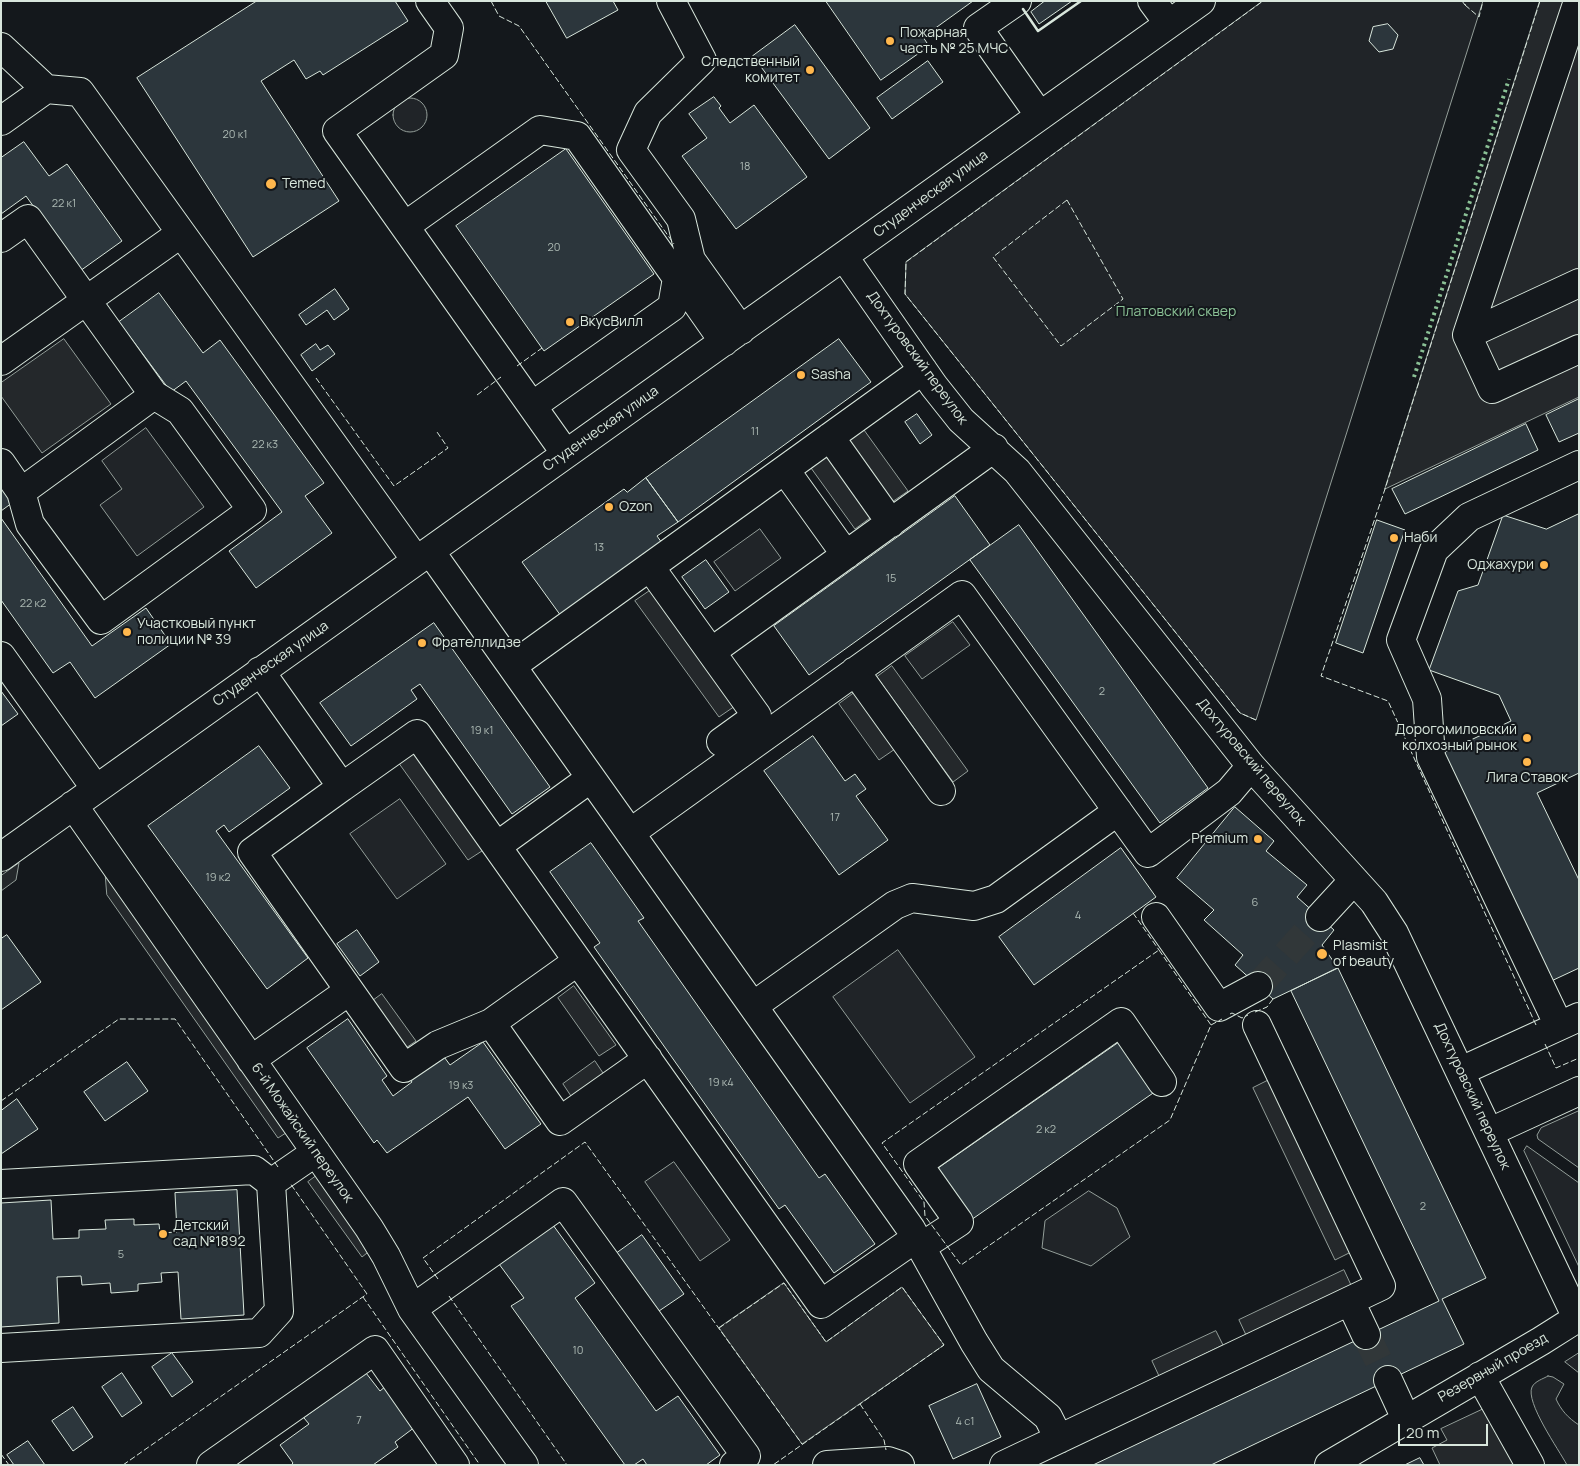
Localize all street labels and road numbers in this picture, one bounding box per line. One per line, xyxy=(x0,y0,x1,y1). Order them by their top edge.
street label: Студенческая улица xyxy=(871,147,991,241)
street label: Дохтуровский переулок xyxy=(863,288,971,428)
street label: Студенческая улица xyxy=(540,383,662,475)
street label: Студенческая улица xyxy=(210,618,332,710)
street label: Дохтуровский переулок xyxy=(1193,695,1309,829)
street label: Дохтуровский переулок xyxy=(1430,1020,1514,1172)
street label: 6-й Можайский переулок xyxy=(247,1060,357,1206)
street label: Резервный проезд xyxy=(1435,1330,1551,1406)

